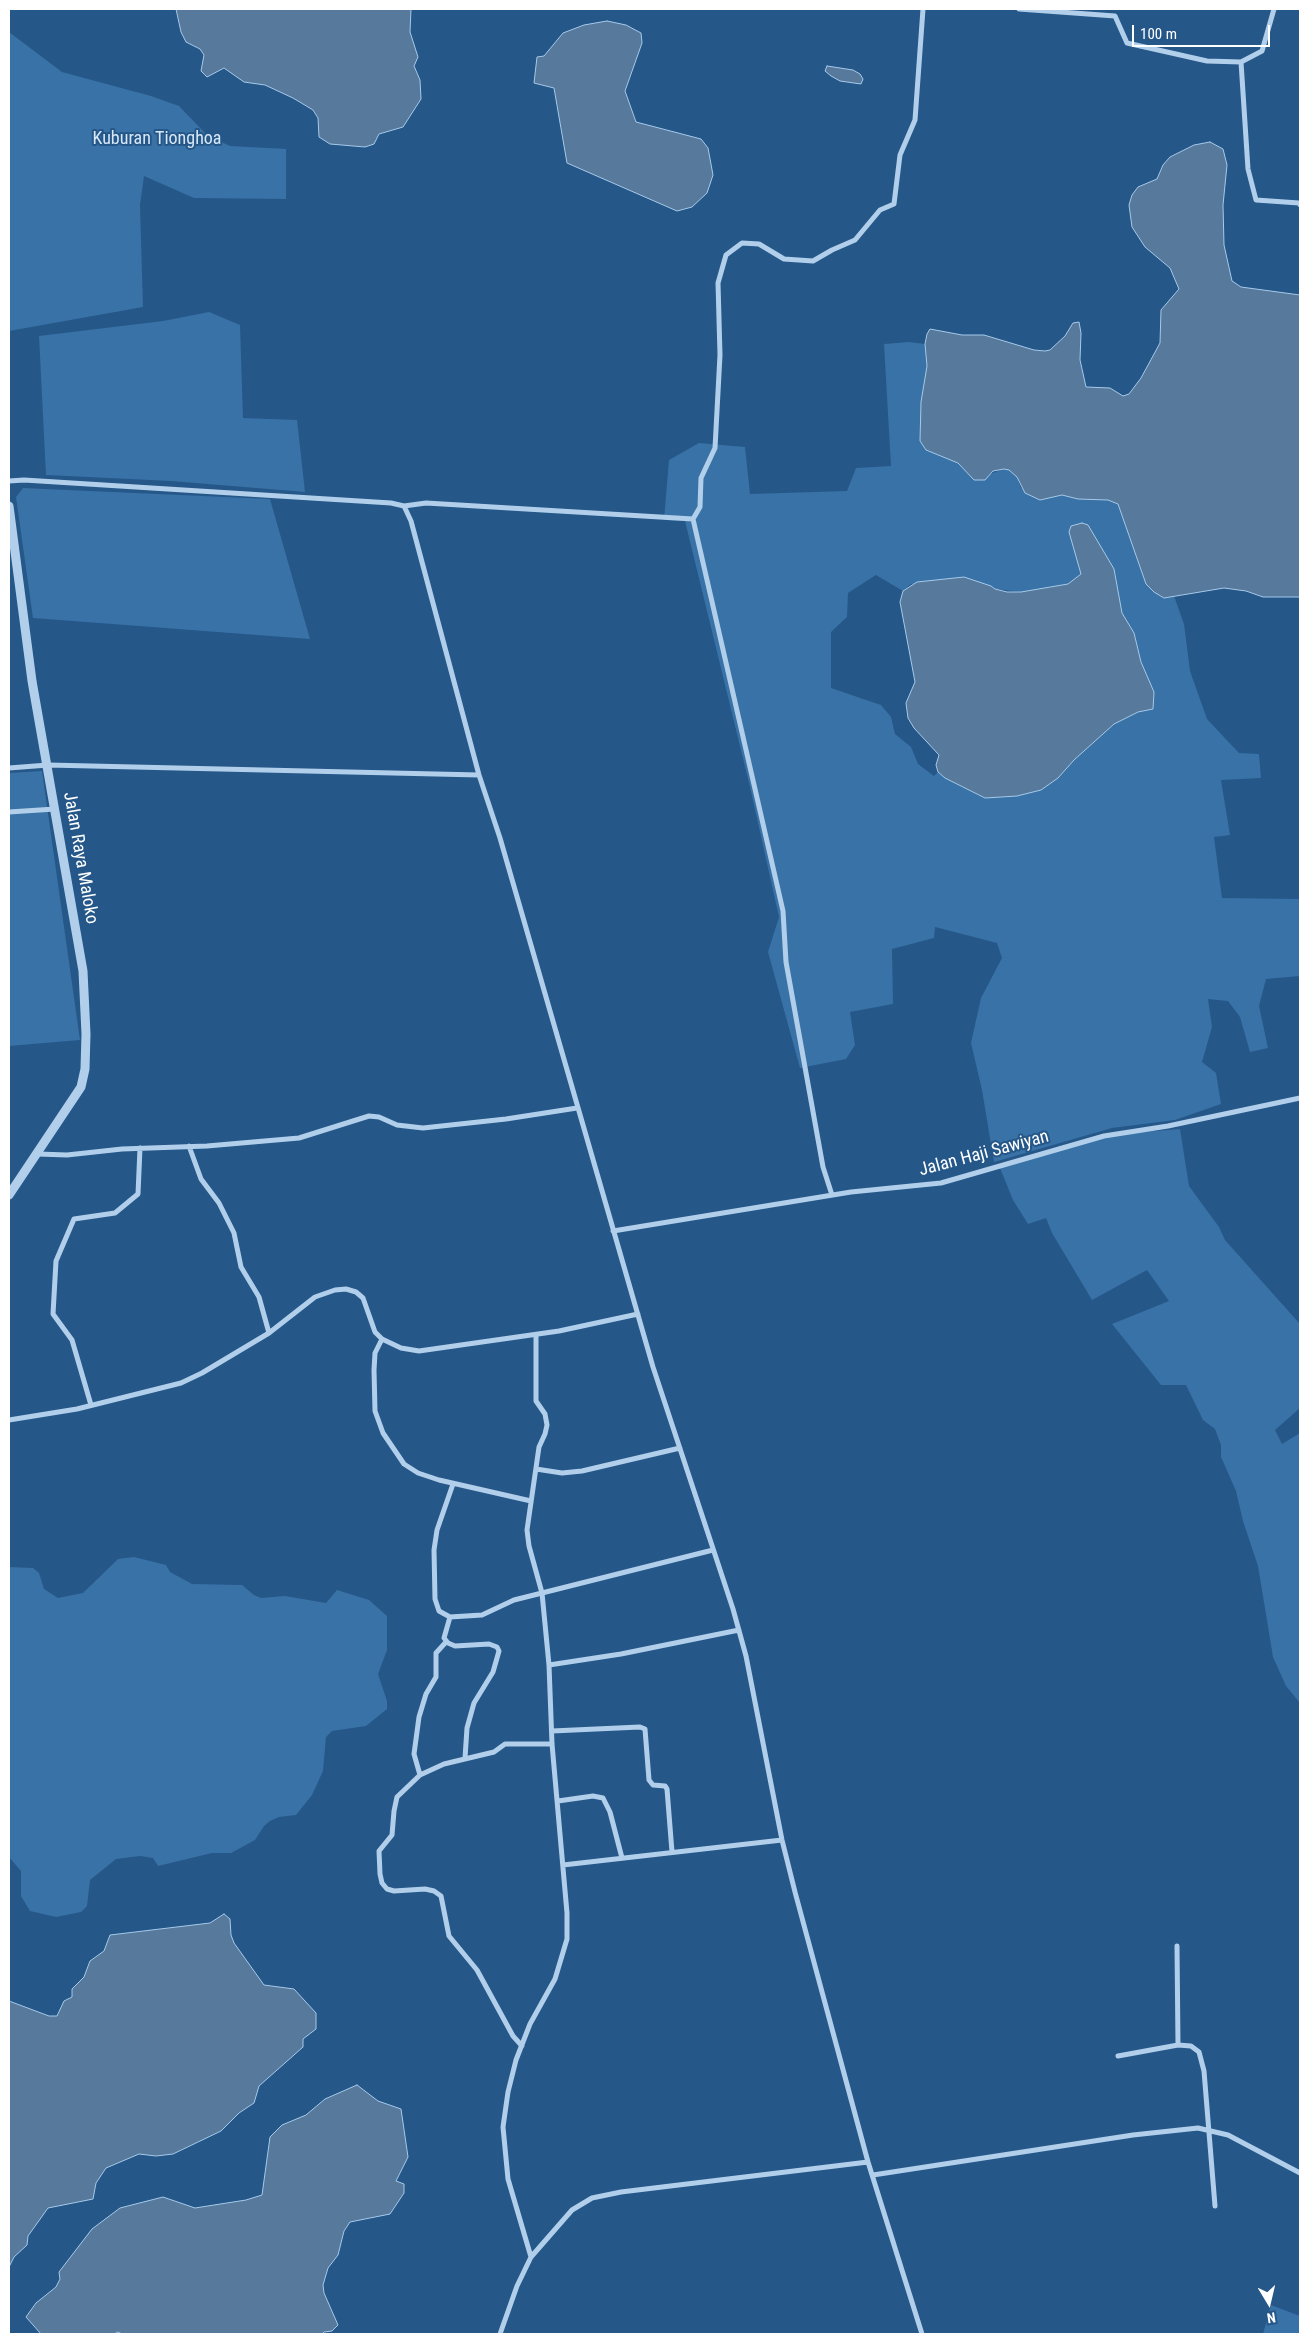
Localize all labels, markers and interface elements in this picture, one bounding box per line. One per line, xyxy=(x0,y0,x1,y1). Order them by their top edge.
scale bar xyxy=(1134,15,1272,47)
text: 100 m xyxy=(1140,25,1177,43)
park label: Kuburan Tionghoa xyxy=(93,128,221,150)
street label: Jalan Raya Maloko xyxy=(58,790,102,926)
street label: Jalan Haji Sawiyan xyxy=(917,1126,1051,1182)
north arrow xyxy=(1244,2278,1294,2328)
text: N xyxy=(1266,2309,1277,2326)

